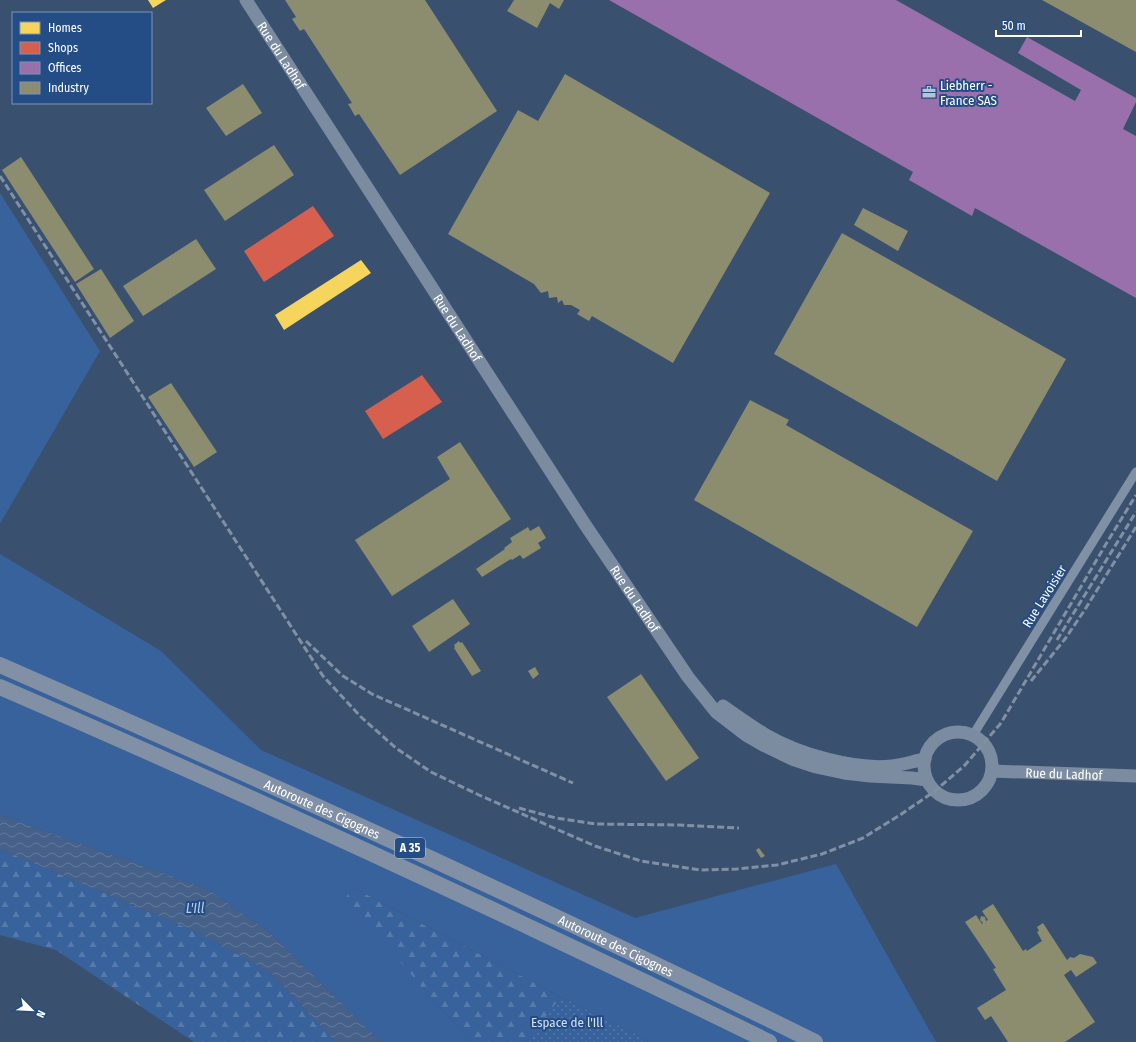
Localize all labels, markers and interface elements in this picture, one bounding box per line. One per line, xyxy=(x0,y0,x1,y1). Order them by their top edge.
legend xyxy=(12,12,152,104)
scale bar xyxy=(996,12,1081,38)
street label: Rue du Ladhof xyxy=(254,19,309,93)
text: 50 m xyxy=(1002,19,1026,33)
text: Homes xyxy=(48,21,82,35)
text: Shops xyxy=(48,41,78,55)
text: Offices xyxy=(48,61,81,75)
place label: Liebherr - France SAS xyxy=(940,78,997,108)
text: Industry xyxy=(48,81,89,95)
office icon: Liebherr - France SAS xyxy=(921,84,937,100)
street label: Rue du Ladhof xyxy=(430,291,485,365)
street label: Rue Lavoisier xyxy=(1019,562,1070,630)
street label: Rue du Ladhof xyxy=(607,563,663,636)
street label: Rue du Ladhof xyxy=(1025,765,1104,783)
street label: Autoroute des Cigognes xyxy=(262,776,383,842)
road number: A 35 xyxy=(395,838,425,858)
water label: L'Ill xyxy=(186,900,205,917)
street label: Autoroute des Cigognes xyxy=(556,912,676,980)
north arrow xyxy=(12,990,52,1030)
text: N xyxy=(33,1008,48,1020)
park label: Espace de l'Ill xyxy=(531,1015,604,1030)

